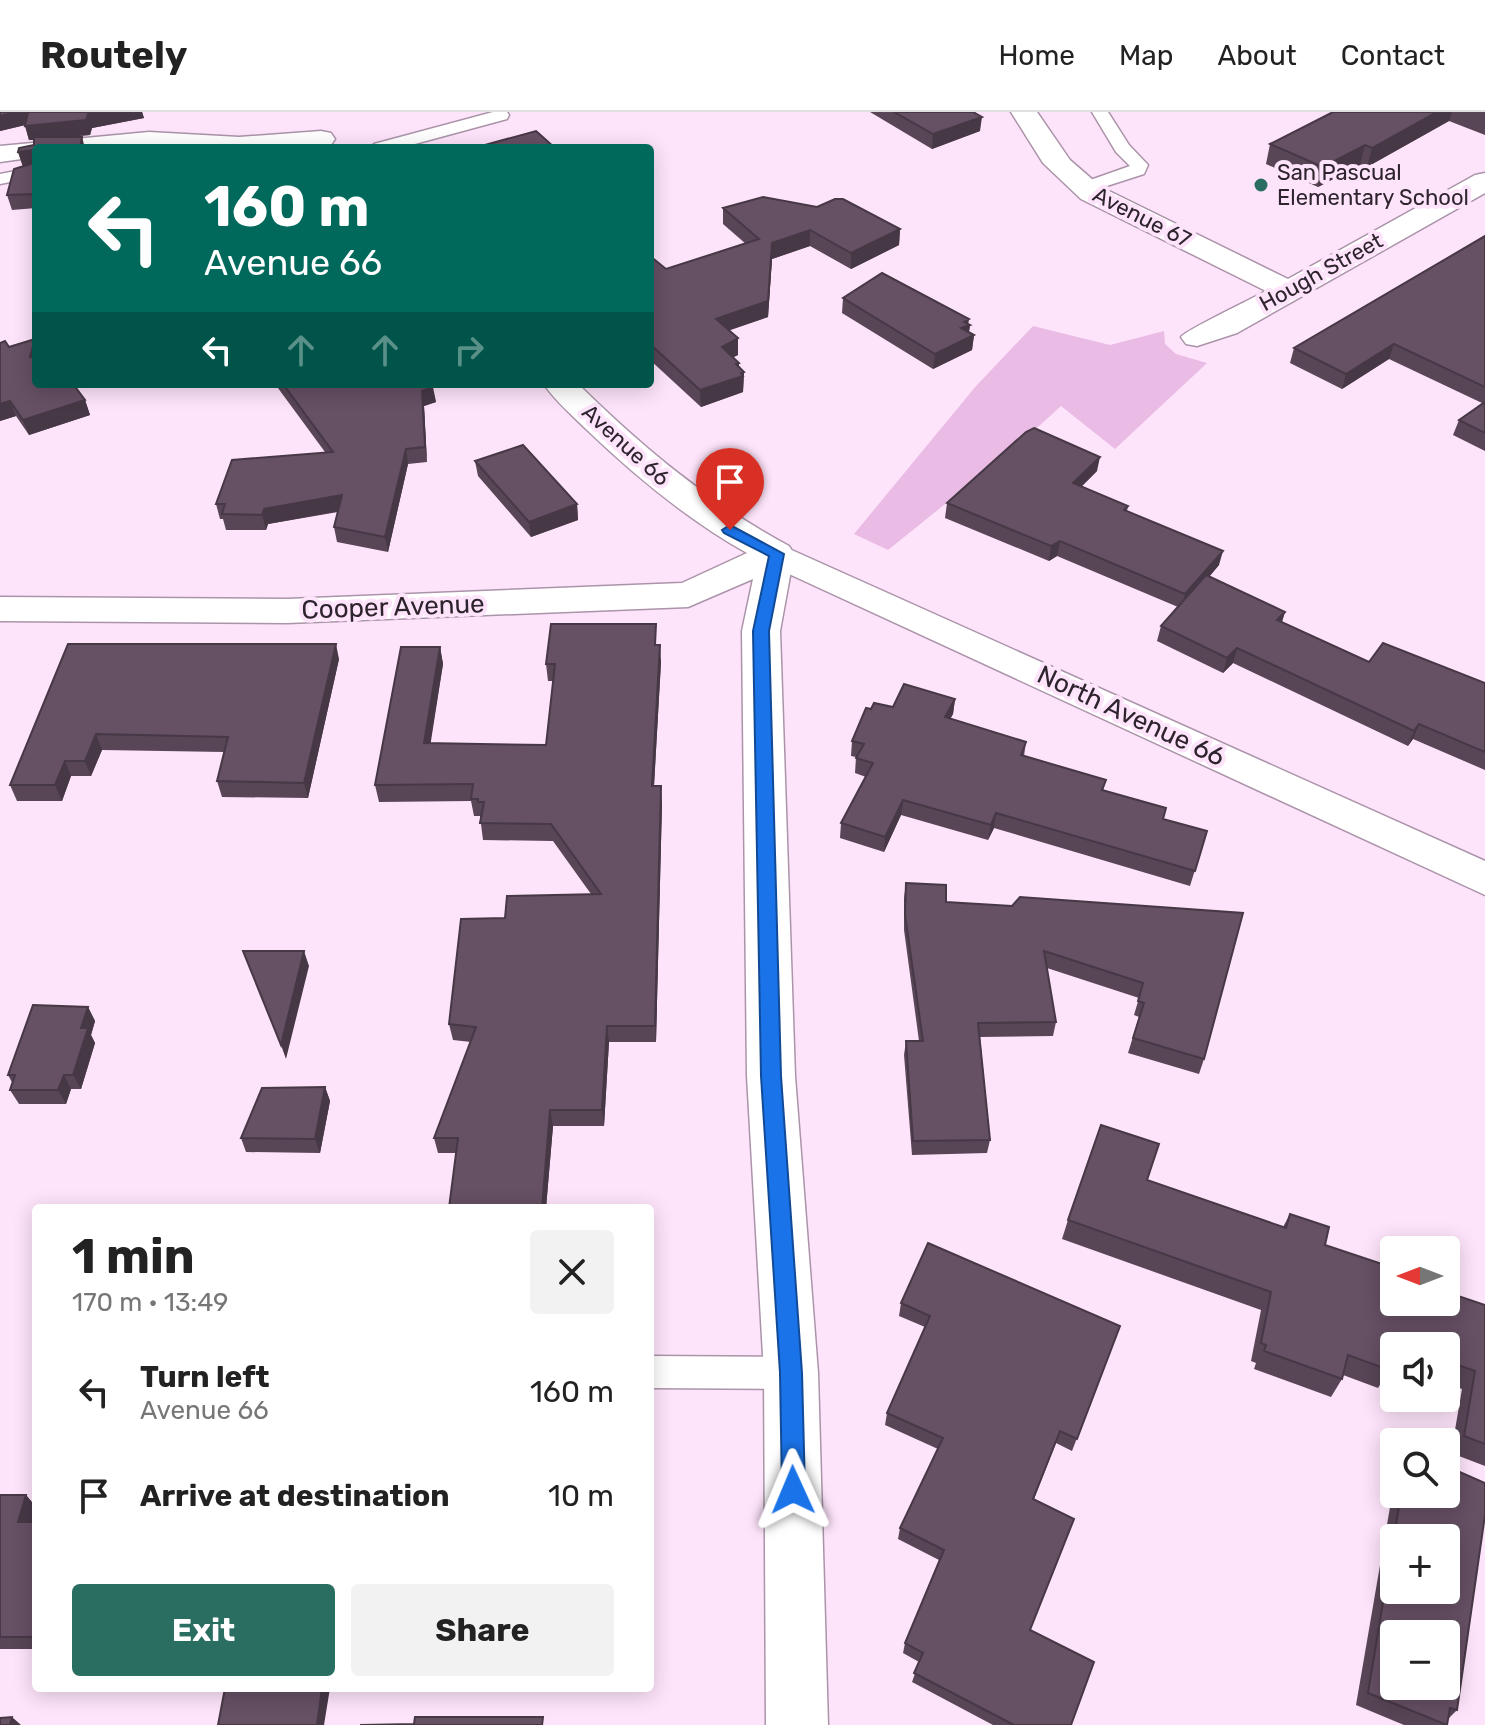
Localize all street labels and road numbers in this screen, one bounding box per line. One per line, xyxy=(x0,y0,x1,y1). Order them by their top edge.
street label: Avenue 67 xyxy=(1089,181,1195,253)
street label: Hough Street xyxy=(1254,227,1388,317)
street label: Avenue 66 xyxy=(576,399,676,491)
street label: Cooper Avenue xyxy=(301,588,485,626)
street label: North Avenue 66 xyxy=(1032,659,1230,773)

